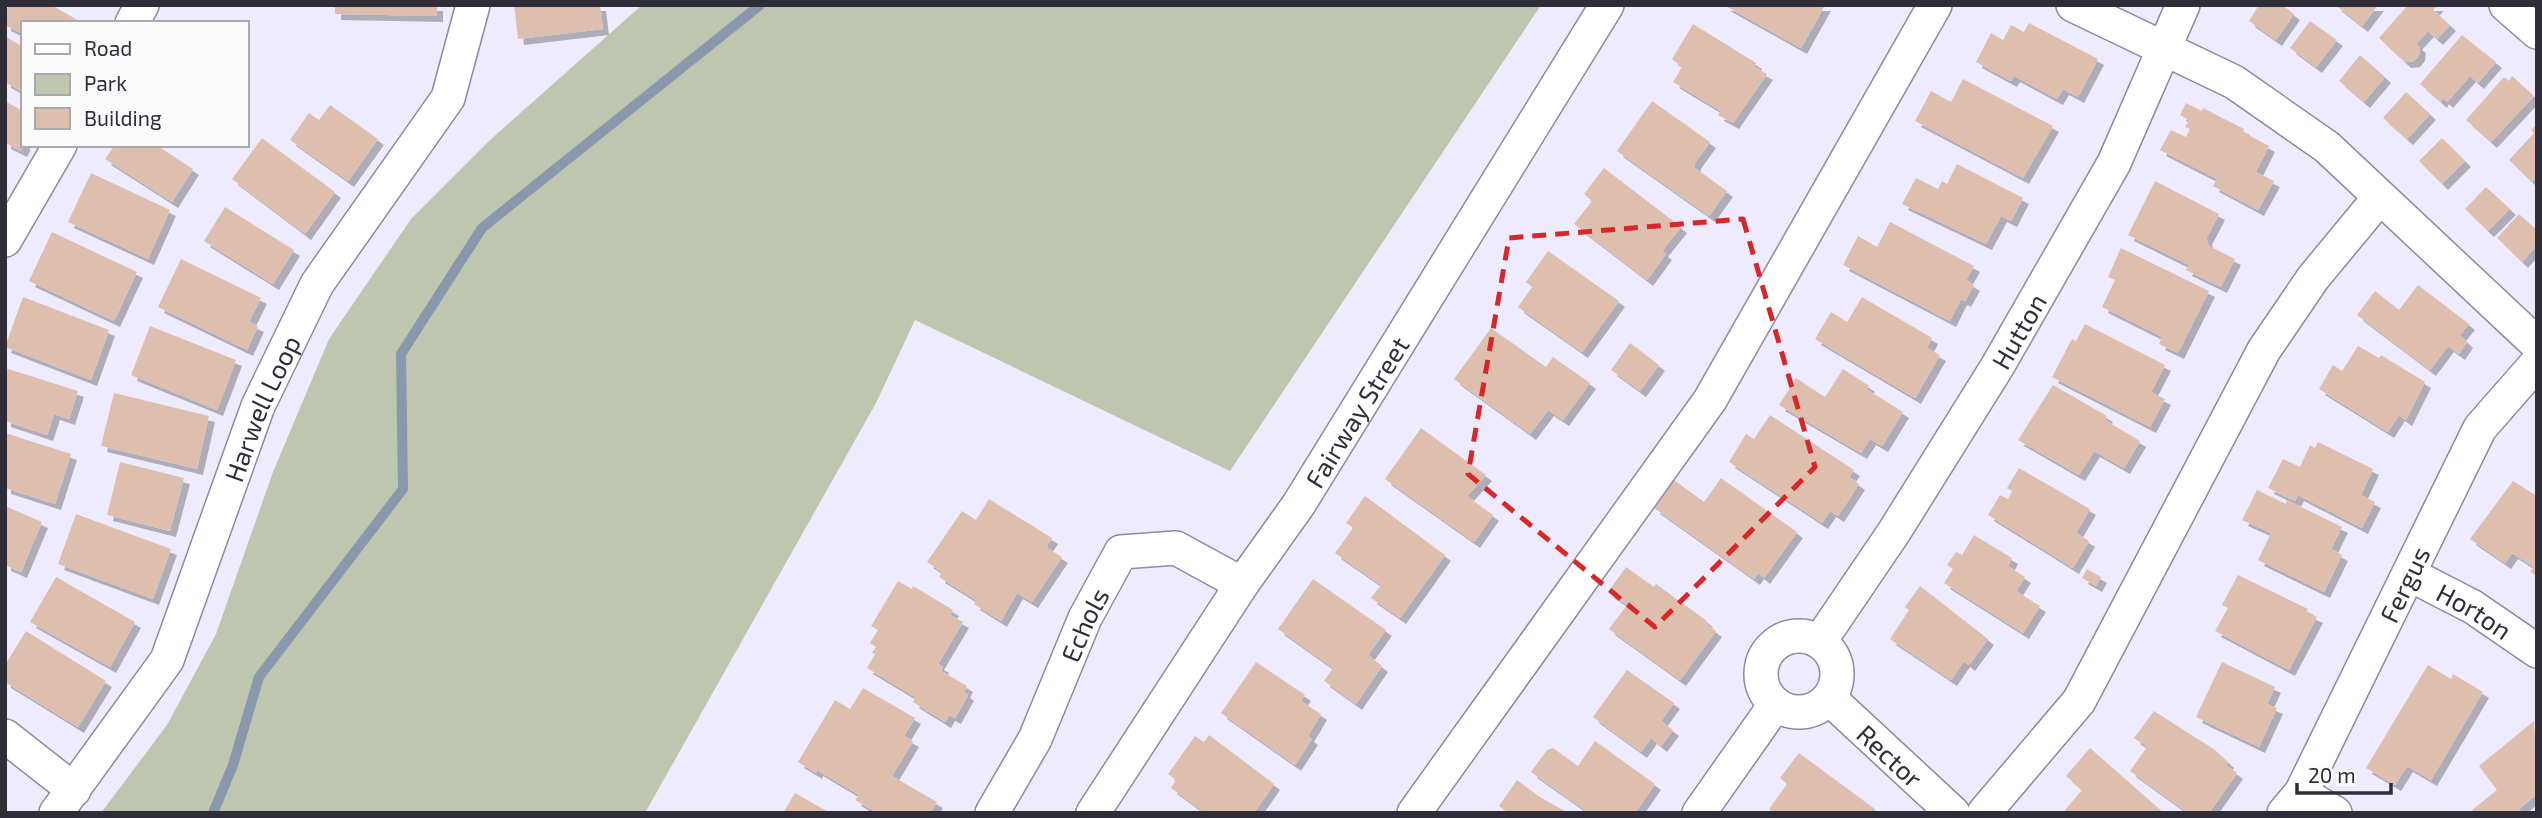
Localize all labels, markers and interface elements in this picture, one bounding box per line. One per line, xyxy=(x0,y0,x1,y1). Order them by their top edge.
legend xyxy=(21,21,248,147)
text: Road xyxy=(84,35,132,60)
text: Park xyxy=(84,70,127,95)
text: Building xyxy=(84,105,162,130)
street label: Hutton xyxy=(1984,288,2052,374)
street label: Harwell Loop xyxy=(217,330,306,485)
street label: Fairway Street xyxy=(1298,330,1414,493)
street label: Fergus xyxy=(2372,541,2435,627)
street label: Horton xyxy=(2432,576,2518,645)
street label: Echols xyxy=(1053,582,1114,666)
street label: Rector xyxy=(1852,717,1930,793)
scale bar xyxy=(2297,752,2392,796)
text: 20 m xyxy=(2308,762,2356,787)

